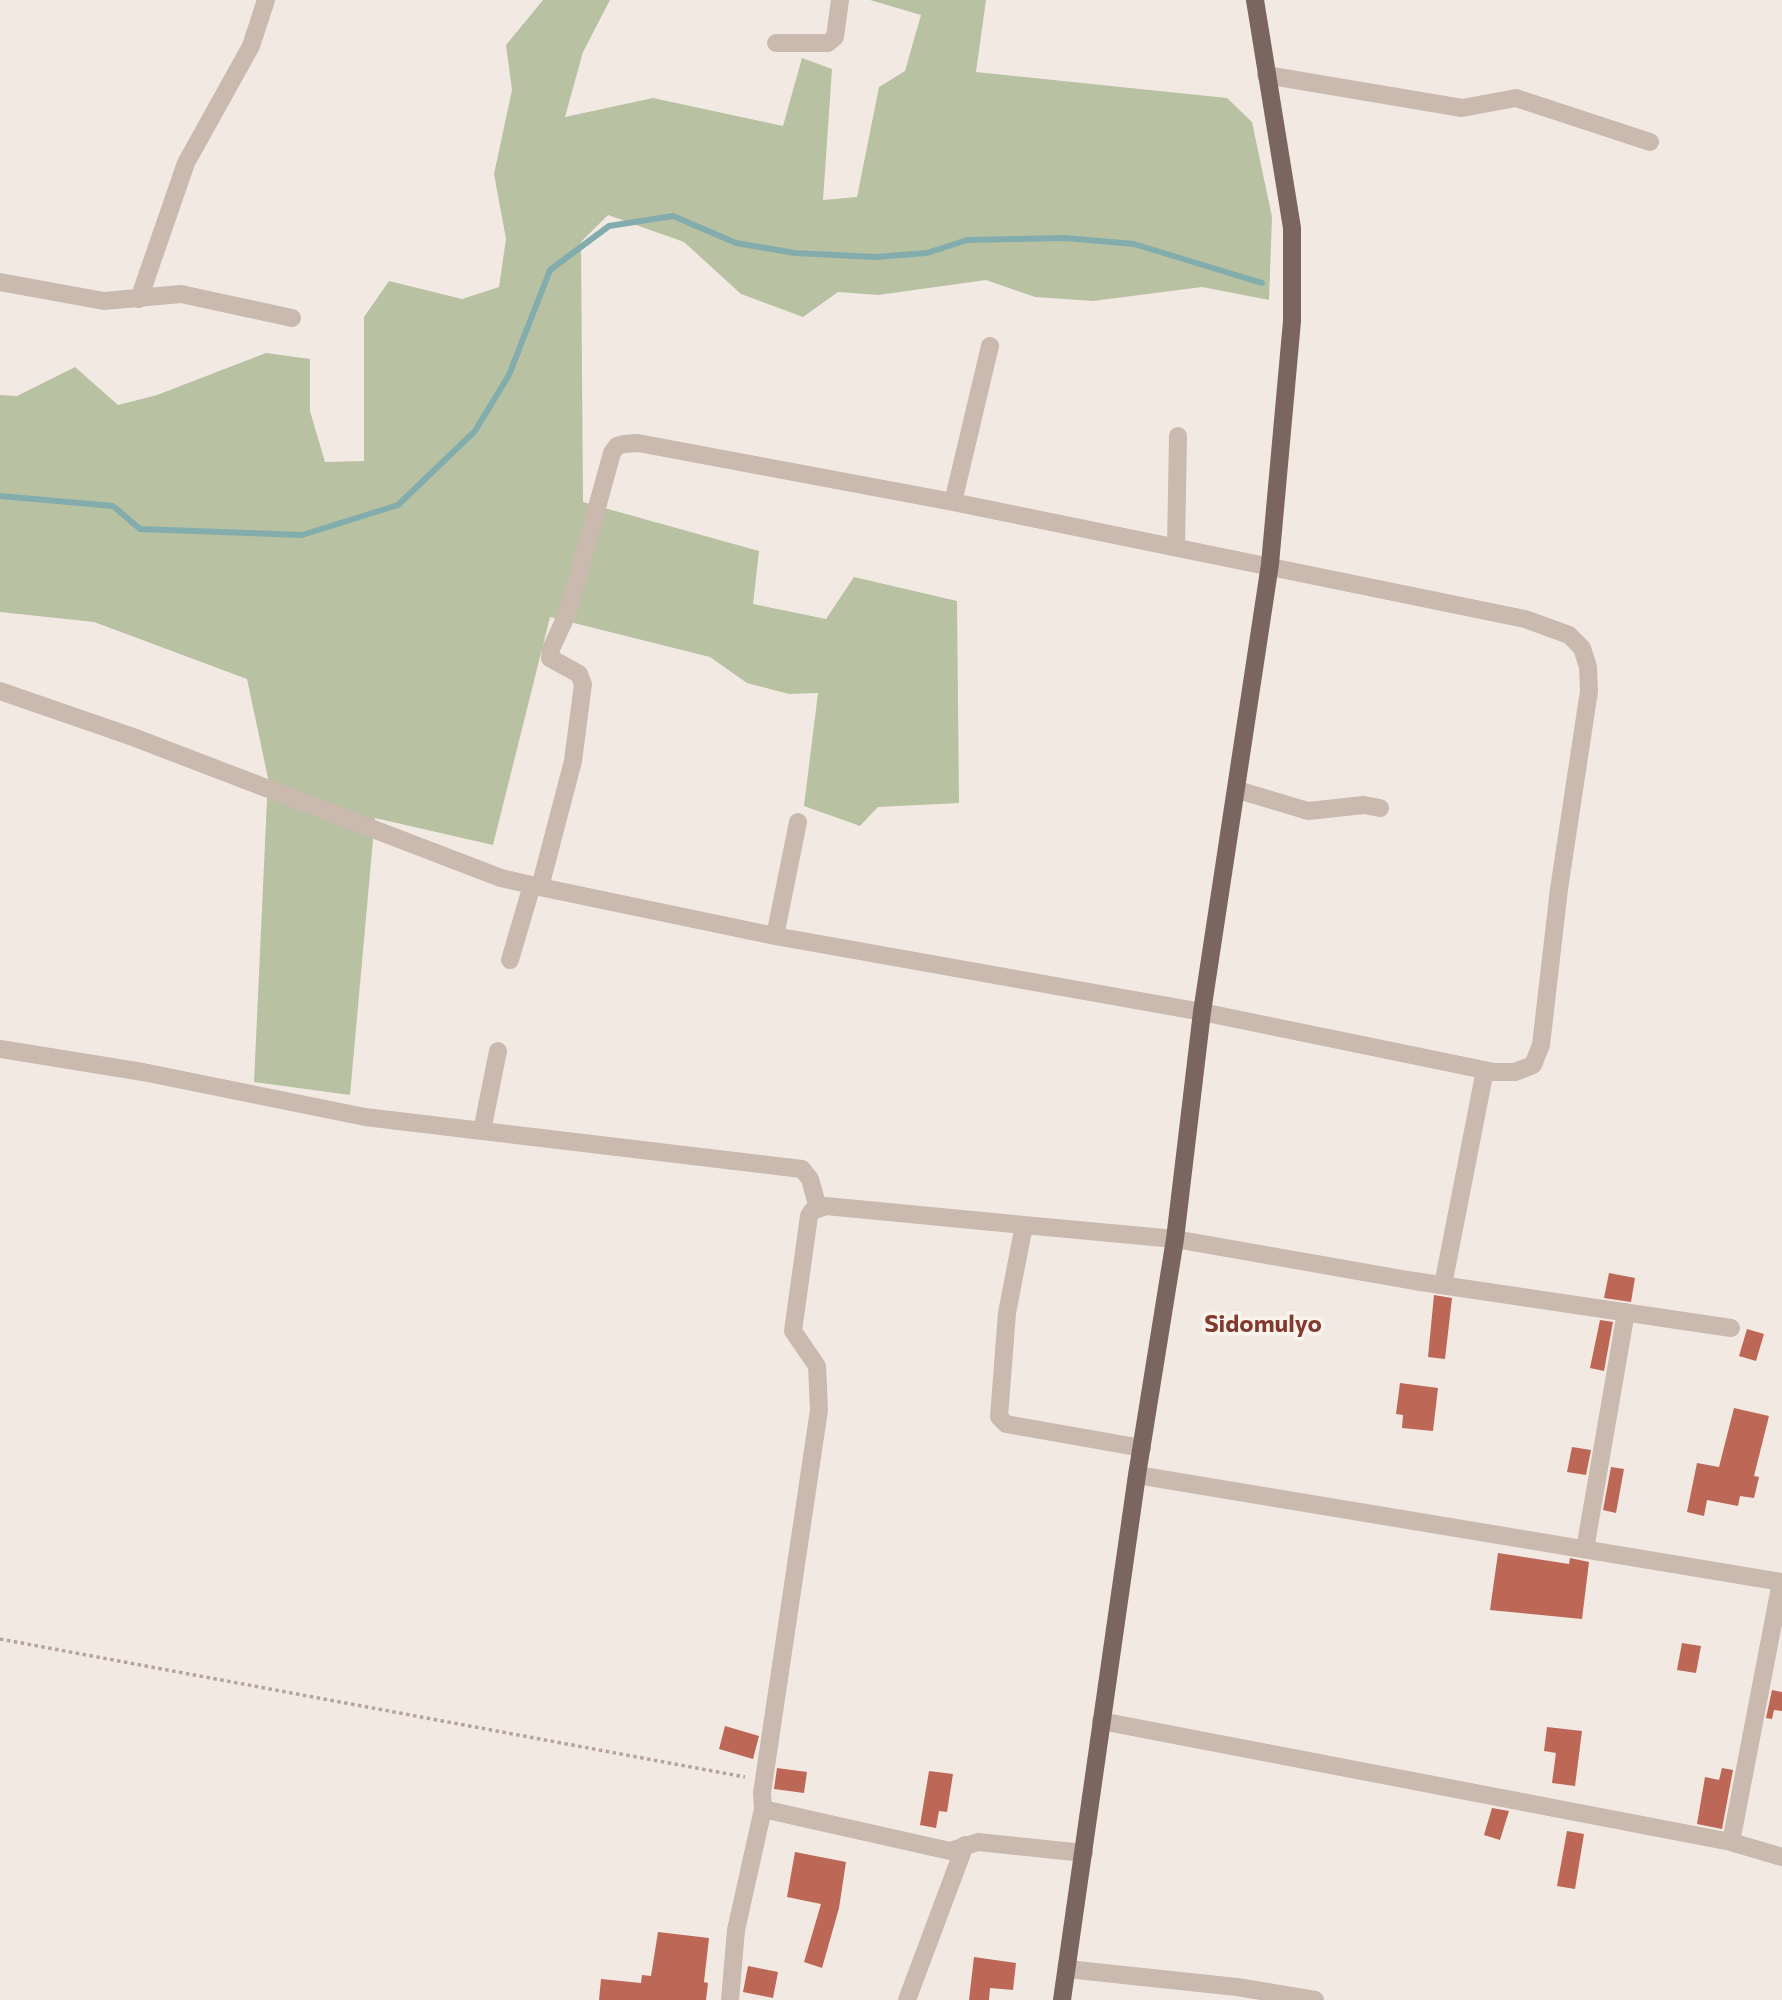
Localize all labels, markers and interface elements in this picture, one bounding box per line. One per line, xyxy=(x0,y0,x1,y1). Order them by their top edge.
district label: Sidomulyo xyxy=(1204,1310,1322,1338)

